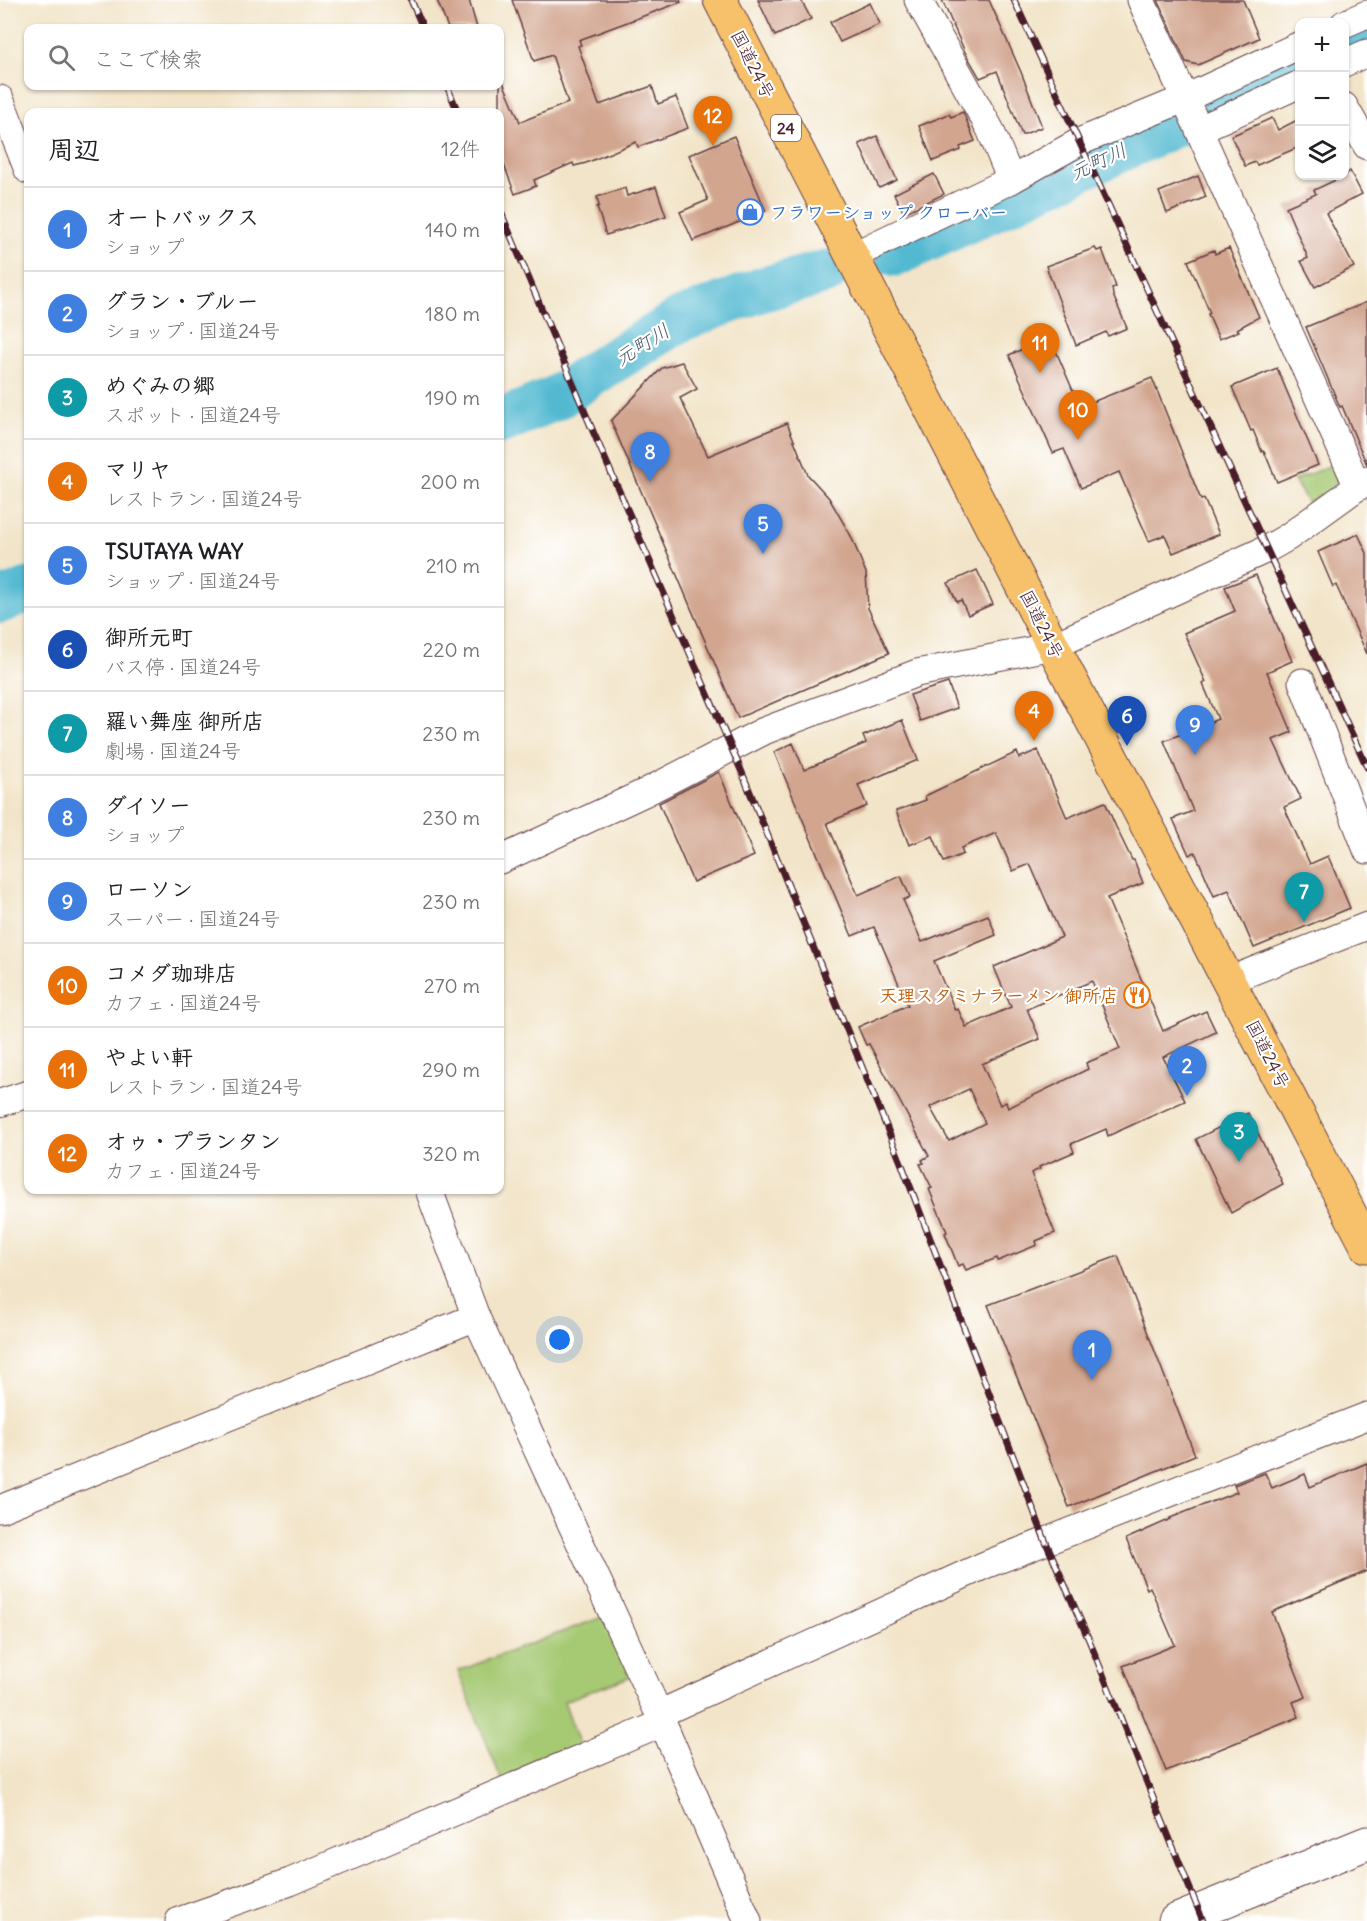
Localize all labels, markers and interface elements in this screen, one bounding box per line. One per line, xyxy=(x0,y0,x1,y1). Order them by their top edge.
map controls xyxy=(1295,18,1349,180)
button: + xyxy=(1295,18,1349,72)
search box xyxy=(24,24,504,90)
street label: 国道24号 xyxy=(726,26,780,102)
icon: search xyxy=(45,41,78,74)
text: ここで検索 xyxy=(93,45,203,73)
button: − xyxy=(1295,72,1349,126)
pin: 12 xyxy=(694,96,732,146)
road number: 24 xyxy=(771,115,801,141)
button: layers xyxy=(1295,126,1349,180)
text: 周辺 xyxy=(48,133,100,166)
text: 12件 xyxy=(441,136,480,161)
water label: 元町川 xyxy=(1066,137,1130,185)
shop icon: フラワーショップ クローバー xyxy=(735,197,765,227)
place label: フラワーショップ クローバー xyxy=(770,201,1007,224)
text: オートバックス xyxy=(105,203,259,231)
text: 1 xyxy=(64,217,71,242)
text: 140 m xyxy=(425,217,480,242)
text: ショップ xyxy=(105,234,184,259)
text: グラン・ブルー xyxy=(105,287,259,315)
text: 2 xyxy=(62,301,73,326)
text: 180 m xyxy=(425,301,480,326)
text: ショップ · 国道24号 xyxy=(105,318,280,343)
water label: 元町川 xyxy=(610,318,674,370)
pin: 11 xyxy=(1020,324,1060,373)
text: めぐみの郷 xyxy=(105,371,215,399)
text: 3 xyxy=(62,385,73,410)
text: 190 m xyxy=(425,385,480,410)
pin: 10 xyxy=(1058,390,1098,440)
text: スポット · 国道24号 xyxy=(105,402,281,427)
pin: 8 xyxy=(630,432,670,482)
text: マリヤ xyxy=(105,455,171,483)
text: 4 xyxy=(62,469,73,494)
text: 200 m xyxy=(420,469,480,494)
text: レストラン · 国道24号 xyxy=(105,486,303,511)
pin: 5 xyxy=(744,504,783,554)
text: TSUTAYA WAY xyxy=(105,537,243,565)
text: 5 xyxy=(62,553,73,578)
text: 210 m xyxy=(426,553,480,578)
text: ショップ · 国道24号 xyxy=(105,568,280,593)
street label: 国道24号 xyxy=(1015,586,1069,662)
text: 御所元町 xyxy=(105,623,193,651)
text: 6 xyxy=(62,637,73,662)
text: 220 m xyxy=(423,637,480,662)
text: バス停 · 国道24号 xyxy=(105,654,261,679)
pin: 4 xyxy=(1014,692,1054,741)
pin: 6 xyxy=(1108,696,1146,746)
pin: 9 xyxy=(1176,706,1214,755)
text: 羅い舞座 御所店 xyxy=(105,707,264,735)
text: 7 xyxy=(63,721,72,746)
text: 230 m xyxy=(422,721,480,746)
text: 劇場 · 国道24号 xyxy=(105,738,241,763)
text: ダイソー xyxy=(105,791,191,819)
text: 8 xyxy=(62,805,73,830)
text: 230 m xyxy=(422,805,480,830)
text: ショップ xyxy=(105,822,184,847)
pin: 7 xyxy=(1284,872,1324,922)
text: ローソン xyxy=(105,875,193,903)
text: 9 xyxy=(62,889,73,914)
text: 230 m xyxy=(422,889,480,914)
text: スーパー · 国道24号 xyxy=(105,906,280,931)
text: コメダ珈琲店 xyxy=(105,959,237,987)
text: 10 xyxy=(57,973,78,998)
text: 270 m xyxy=(424,973,480,998)
restaurant icon: 天理スタミナラーメン 御所店 xyxy=(1122,980,1152,1010)
place label: 天理スタミナラーメン 御所店 xyxy=(879,984,1118,1007)
text: カフェ · 国道24号 xyxy=(105,990,261,1015)
street label: 国道24号 xyxy=(1241,1016,1295,1092)
text: やよい軒 xyxy=(105,1043,193,1071)
pin: 2 xyxy=(1168,1046,1206,1096)
text: 11 xyxy=(60,1057,75,1082)
text: 290 m xyxy=(422,1057,480,1082)
text: レストラン · 国道24号 xyxy=(105,1074,303,1099)
pin: 3 xyxy=(1220,1112,1258,1162)
text: オゥ・プランタン xyxy=(105,1127,281,1155)
text: 12 xyxy=(58,1141,77,1166)
text: 320 m xyxy=(422,1141,480,1166)
text: カフェ · 国道24号 xyxy=(105,1158,261,1183)
your location xyxy=(545,1325,574,1354)
pin: 1 xyxy=(1072,1330,1112,1380)

